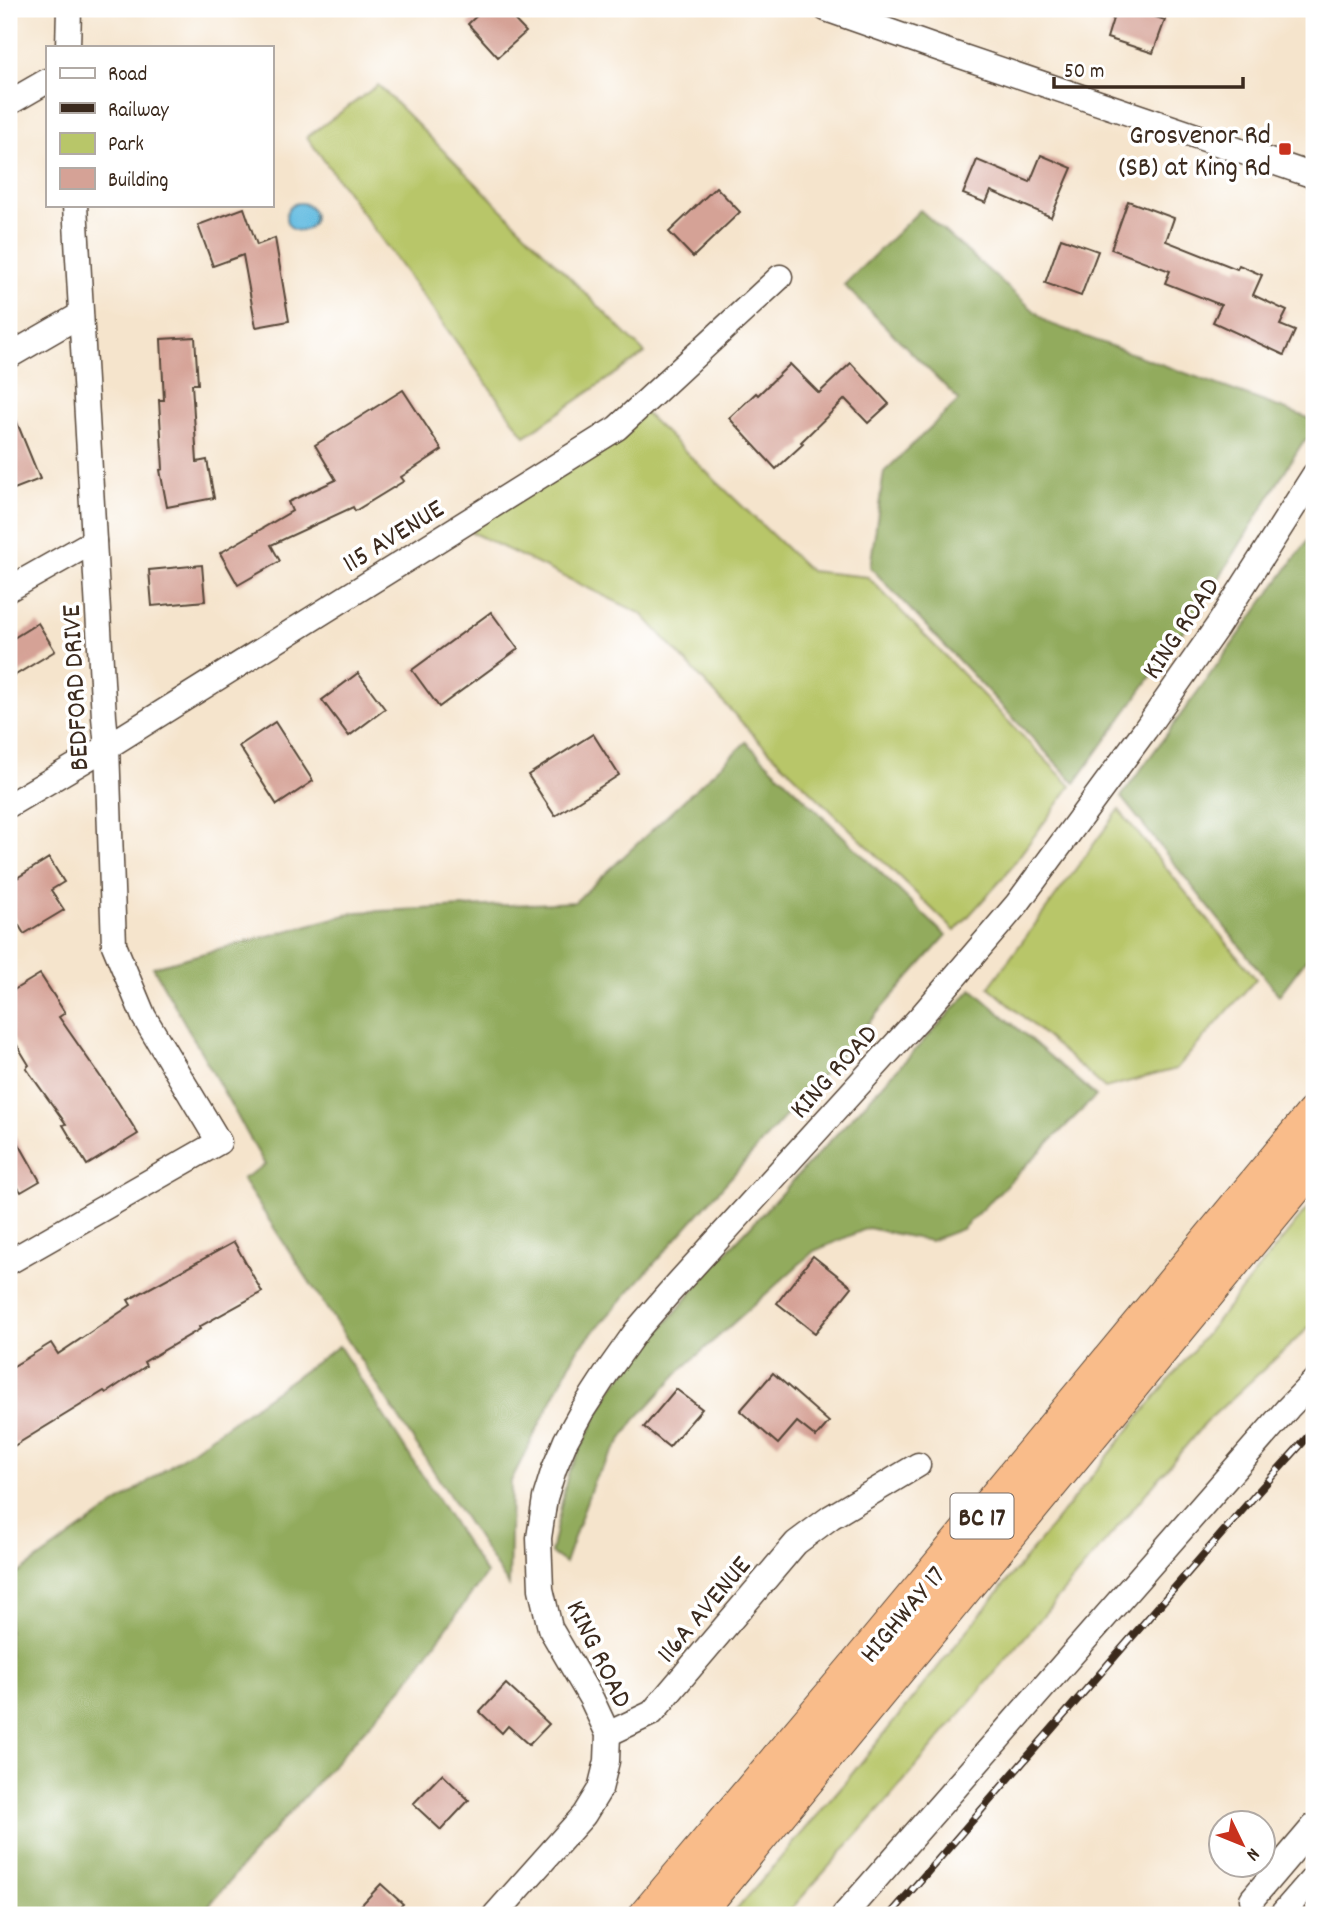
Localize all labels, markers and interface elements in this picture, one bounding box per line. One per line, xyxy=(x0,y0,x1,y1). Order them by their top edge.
legend xyxy=(46,46,273,206)
scale bar xyxy=(1054,46,1242,90)
text: 50 m xyxy=(1064,58,1104,88)
text: Road xyxy=(108,61,147,91)
text: Railway xyxy=(108,97,169,127)
place label: Grosvenor Rd (SB) at King Rd xyxy=(1119,118,1271,190)
text: Park xyxy=(108,131,144,161)
marker: Grosvenor Rd (SB) at King Rd xyxy=(1277,141,1293,157)
text: Building xyxy=(108,167,168,197)
street label: 115 AVENUE xyxy=(336,491,453,585)
street label: KING ROAD xyxy=(1134,571,1232,689)
street label: BEDFORD DRIVE xyxy=(54,603,102,772)
street label: KING ROAD xyxy=(782,1017,889,1130)
road number: BC 17 xyxy=(950,1494,1014,1539)
street label: 116A AVENUE xyxy=(649,1549,763,1674)
street label: HIGHWAY 17 xyxy=(852,1559,958,1674)
street label: KING ROAD xyxy=(553,1595,640,1716)
north arrow xyxy=(1208,1808,1278,1878)
text: N xyxy=(1239,1841,1265,1866)

